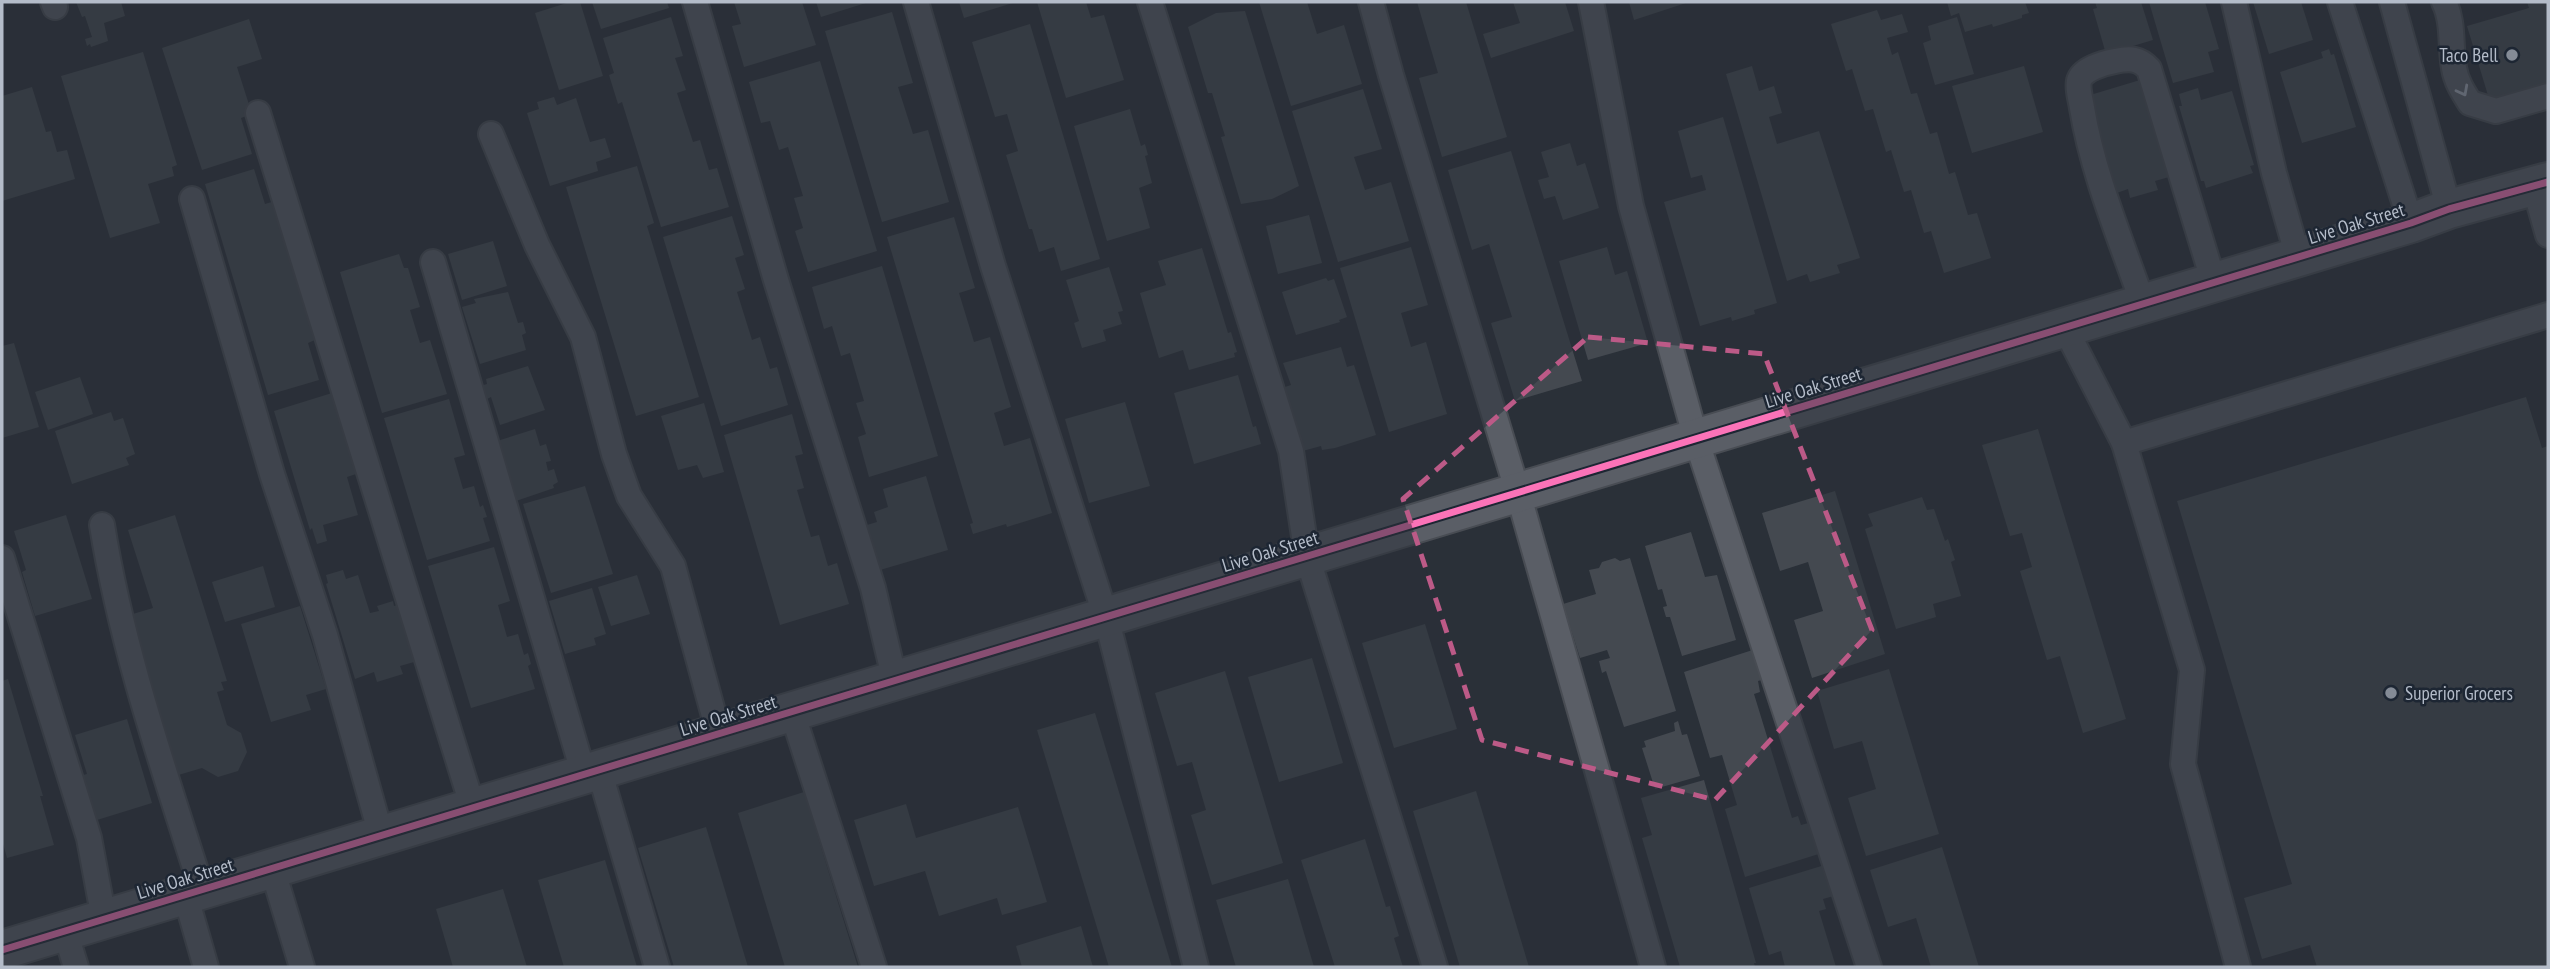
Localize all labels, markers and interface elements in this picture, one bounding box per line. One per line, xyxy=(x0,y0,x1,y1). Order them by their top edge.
place label: Taco Bell xyxy=(2439,43,2499,67)
marker: Taco Bell xyxy=(2504,47,2520,63)
one-way arrow xyxy=(2455,84,2469,96)
street label: Live Oak Street xyxy=(2305,197,2408,249)
street label: Live Oak Street xyxy=(1762,361,1865,413)
street label: Live Oak Street xyxy=(1219,525,1322,577)
place label: Superior Grocers xyxy=(2405,681,2513,705)
marker: Superior Grocers xyxy=(2383,685,2399,701)
street label: Live Oak Street xyxy=(677,689,780,741)
street label: Live Oak Street xyxy=(134,852,237,904)

